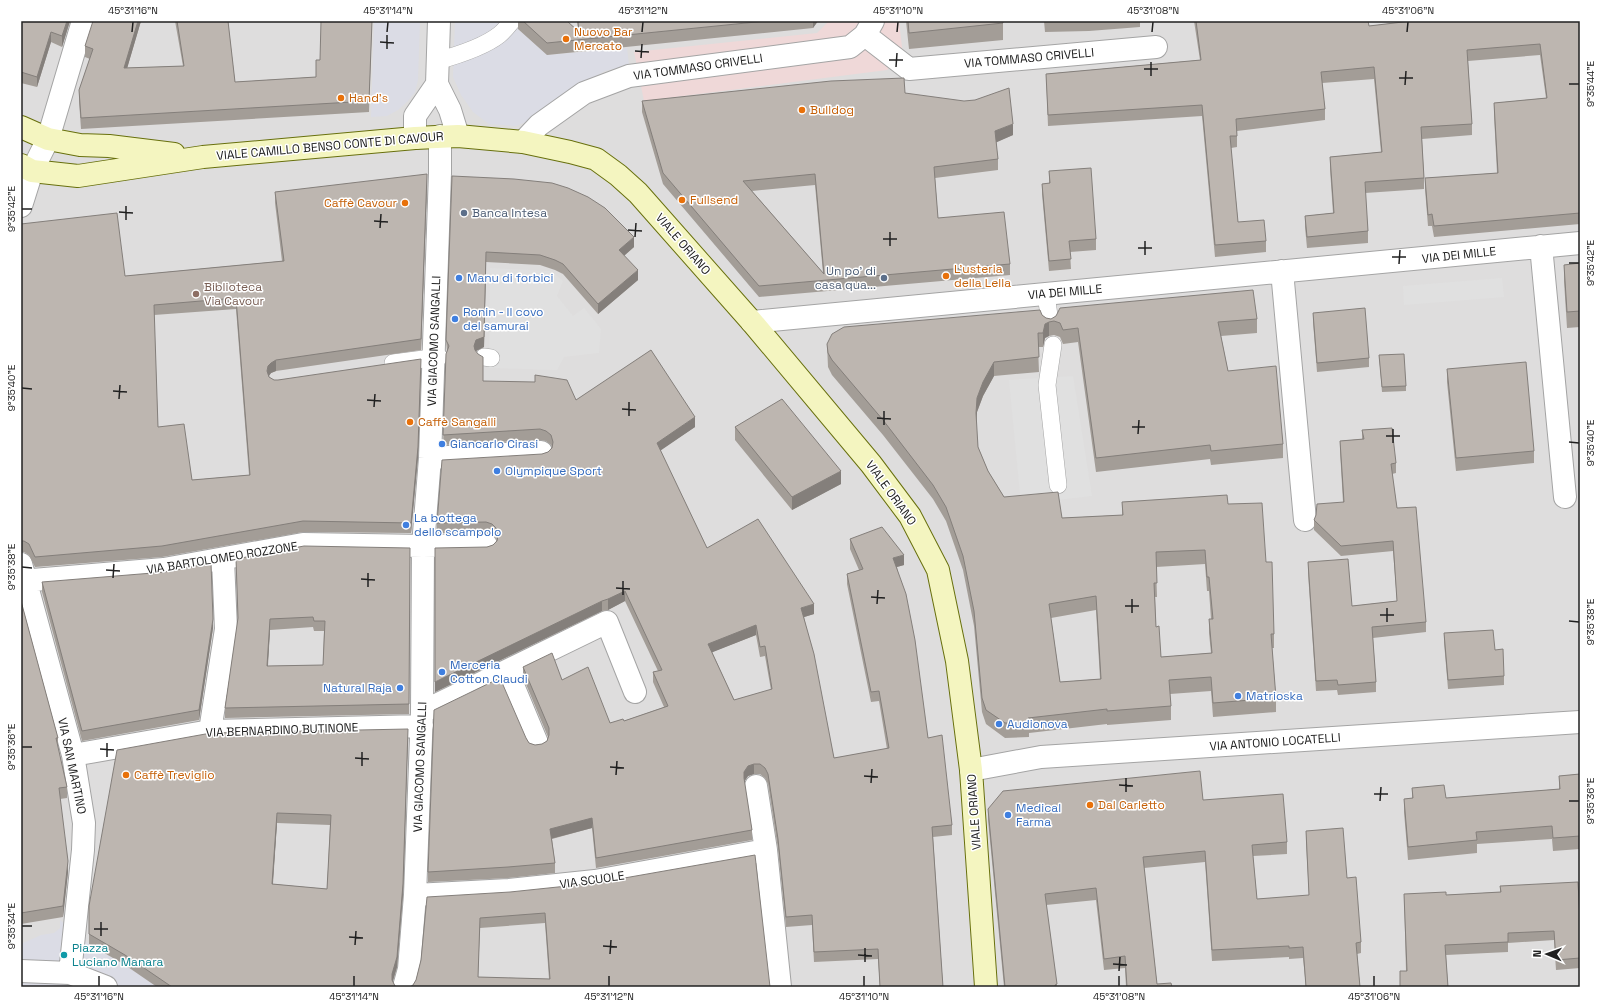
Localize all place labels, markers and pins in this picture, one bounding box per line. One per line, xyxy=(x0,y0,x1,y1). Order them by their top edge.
place label: Nuovo Bar Mercato xyxy=(574,24,633,54)
marker: Nuovo Bar Mercato xyxy=(561,34,571,44)
place label: Hand's xyxy=(349,90,388,106)
marker: Hand's xyxy=(336,93,346,103)
place label: Bulldog xyxy=(810,102,854,118)
marker: Bulldog xyxy=(797,105,807,115)
place label: Fullsend xyxy=(690,192,738,208)
place label: Caffè Cavour xyxy=(324,195,397,211)
marker: Fullsend xyxy=(677,195,687,205)
marker: Caffè Cavour xyxy=(400,198,410,208)
place label: Banca Intesa xyxy=(472,205,547,221)
marker: Banca Intesa xyxy=(459,208,469,218)
place label: L'usteria della Lella xyxy=(954,261,1011,291)
place label: Un po' di casa qua... xyxy=(815,263,876,293)
place label: Manu di forbici xyxy=(467,270,554,286)
marker: L'usteria della Lella xyxy=(941,271,951,281)
marker: Manu di forbici xyxy=(454,273,464,283)
marker: Un po' di casa qua... xyxy=(879,273,889,283)
place label: Biblioteca Via Cavour xyxy=(204,279,265,309)
marker: Biblioteca Via Cavour xyxy=(191,289,201,299)
place label: Ronin - Il covo del samurai xyxy=(463,304,544,334)
marker: Ronin - Il covo del samurai xyxy=(450,314,460,324)
place label: Caffè Sangalli xyxy=(418,414,496,430)
marker: Caffè Sangalli xyxy=(405,417,415,427)
place label: Giancarlo Cirasi xyxy=(450,436,538,452)
marker: Giancarlo Cirasi xyxy=(437,439,447,449)
place label: Olympique Sport xyxy=(505,463,602,479)
marker: Olympique Sport xyxy=(492,466,502,476)
place label: La bottega dello scampolo xyxy=(414,510,501,540)
marker: La bottega dello scampolo xyxy=(401,520,411,530)
place label: Merceria Cotton Claudi xyxy=(450,657,528,687)
marker: Merceria Cotton Claudi xyxy=(437,667,447,677)
place label: Natural Raja xyxy=(323,680,392,696)
marker: Natural Raja xyxy=(395,683,405,693)
place label: Matrioska xyxy=(1246,688,1303,704)
marker: Matrioska xyxy=(1233,691,1243,701)
place label: Audionova xyxy=(1007,716,1068,732)
marker: Audionova xyxy=(994,719,1004,729)
place label: Caffè Treviglio xyxy=(134,767,215,783)
marker: Caffè Treviglio xyxy=(121,770,131,780)
place label: Dal Carletto xyxy=(1098,797,1165,813)
place label: Medical Farma xyxy=(1016,800,1061,830)
marker: Dal Carletto xyxy=(1085,800,1095,810)
marker: Medical Farma xyxy=(1003,810,1013,820)
place label: Piazza Luciano Manara xyxy=(72,940,164,970)
marker: Piazza Luciano Manara xyxy=(59,950,69,960)

